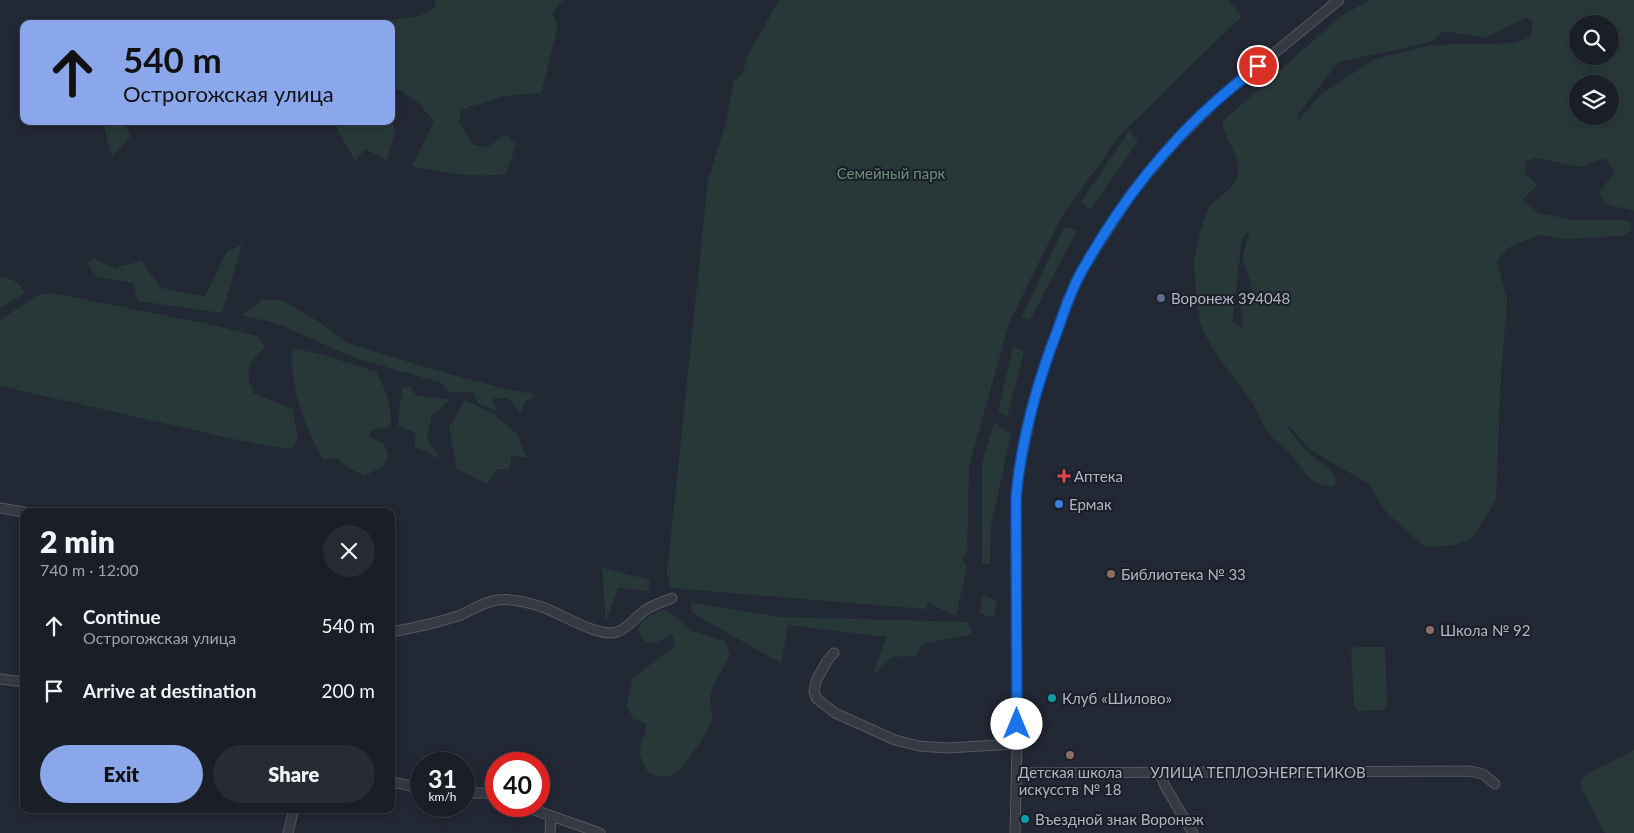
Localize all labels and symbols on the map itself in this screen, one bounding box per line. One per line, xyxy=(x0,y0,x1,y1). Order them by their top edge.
pin xyxy=(1237,45,1279,87)
park label: Семейный парк xyxy=(837,164,946,182)
place label: Воронеж 394048 xyxy=(1171,289,1290,307)
marker: Воронеж 394048 xyxy=(1155,292,1167,304)
place label: Аптека xyxy=(1074,467,1123,485)
marker: Аптека xyxy=(1058,470,1070,482)
place label: Ермак xyxy=(1069,495,1112,513)
marker: Ермак xyxy=(1053,498,1065,510)
place label: Библиотека № 33 xyxy=(1121,565,1246,583)
marker: Библиотека № 33 xyxy=(1105,568,1117,580)
place label: Школа № 92 xyxy=(1440,621,1530,639)
marker: Школа № 92 xyxy=(1424,624,1436,636)
place label: Клуб «Шилово» xyxy=(1062,689,1172,707)
marker: Клуб «Шилово» xyxy=(1046,692,1058,704)
position arrow xyxy=(990,697,1042,749)
marker: Детская школа искусств № 18 xyxy=(1064,749,1076,761)
speed limit sign: 40 xyxy=(485,752,550,817)
place label: Детская школа искусств № 18 xyxy=(1018,763,1122,798)
street label: УЛИЦА ТЕПЛОЭНЕРГЕТИКОВ xyxy=(1150,763,1366,781)
place label: Въездной знак Воронеж xyxy=(1035,810,1204,828)
marker: Въездной знак Воронеж xyxy=(1019,813,1031,825)

